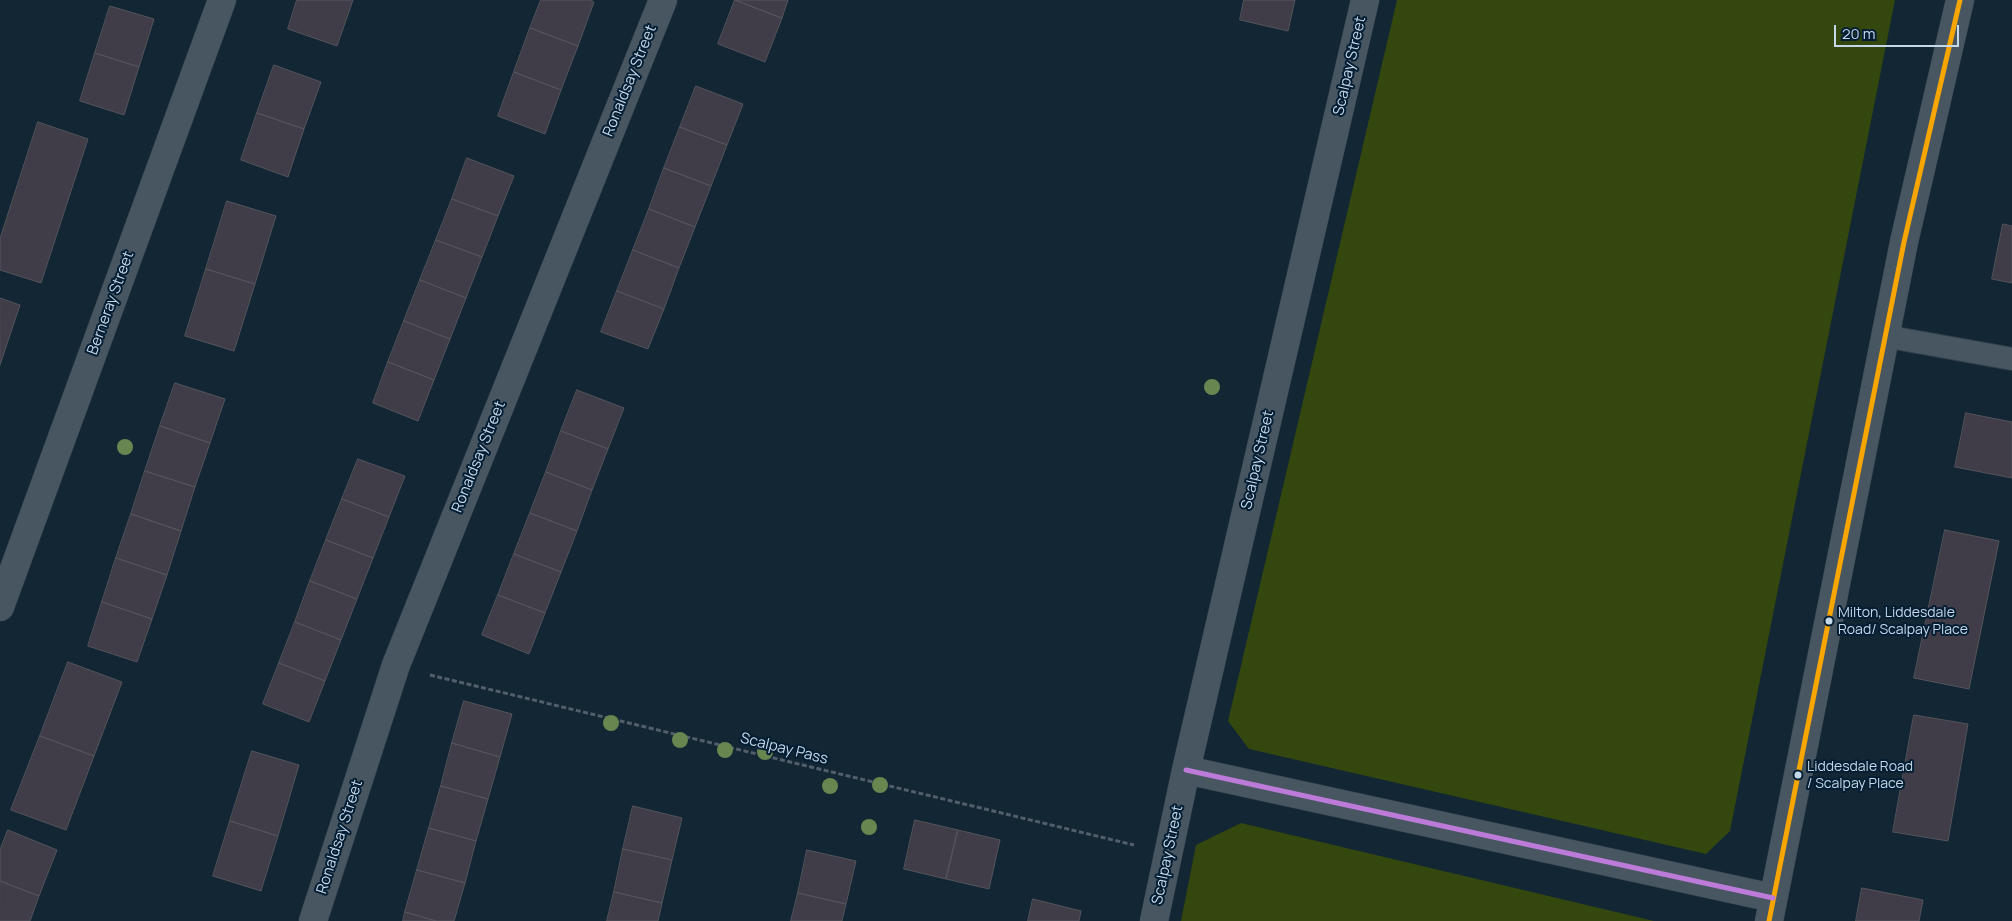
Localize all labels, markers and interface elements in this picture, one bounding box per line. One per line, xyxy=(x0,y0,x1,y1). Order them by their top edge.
street label: Scalpay Street xyxy=(1330,15,1370,117)
scale bar xyxy=(1837,15,1962,47)
street label: Ronaldsay Street xyxy=(599,23,661,139)
text: 20 m xyxy=(1842,23,1875,44)
street label: Berneray Street xyxy=(84,249,138,357)
street label: Ronaldsay Street xyxy=(448,399,510,515)
street label: Scalpay Street xyxy=(1238,409,1278,511)
place label: Milton, Liddesdale Road/ Scalpay Place xyxy=(1838,605,1968,638)
marker: Milton, Liddesdale Road/ Scalpay Place xyxy=(1824,616,1834,626)
street label: Scalpay Pass xyxy=(738,729,830,769)
place label: Liddesdale Road / Scalpay Place xyxy=(1807,759,1913,792)
marker: Liddesdale Road / Scalpay Place xyxy=(1793,770,1803,780)
street label: Ronaldsay Street xyxy=(313,778,367,896)
street label: Scalpay Street xyxy=(1149,804,1187,906)

